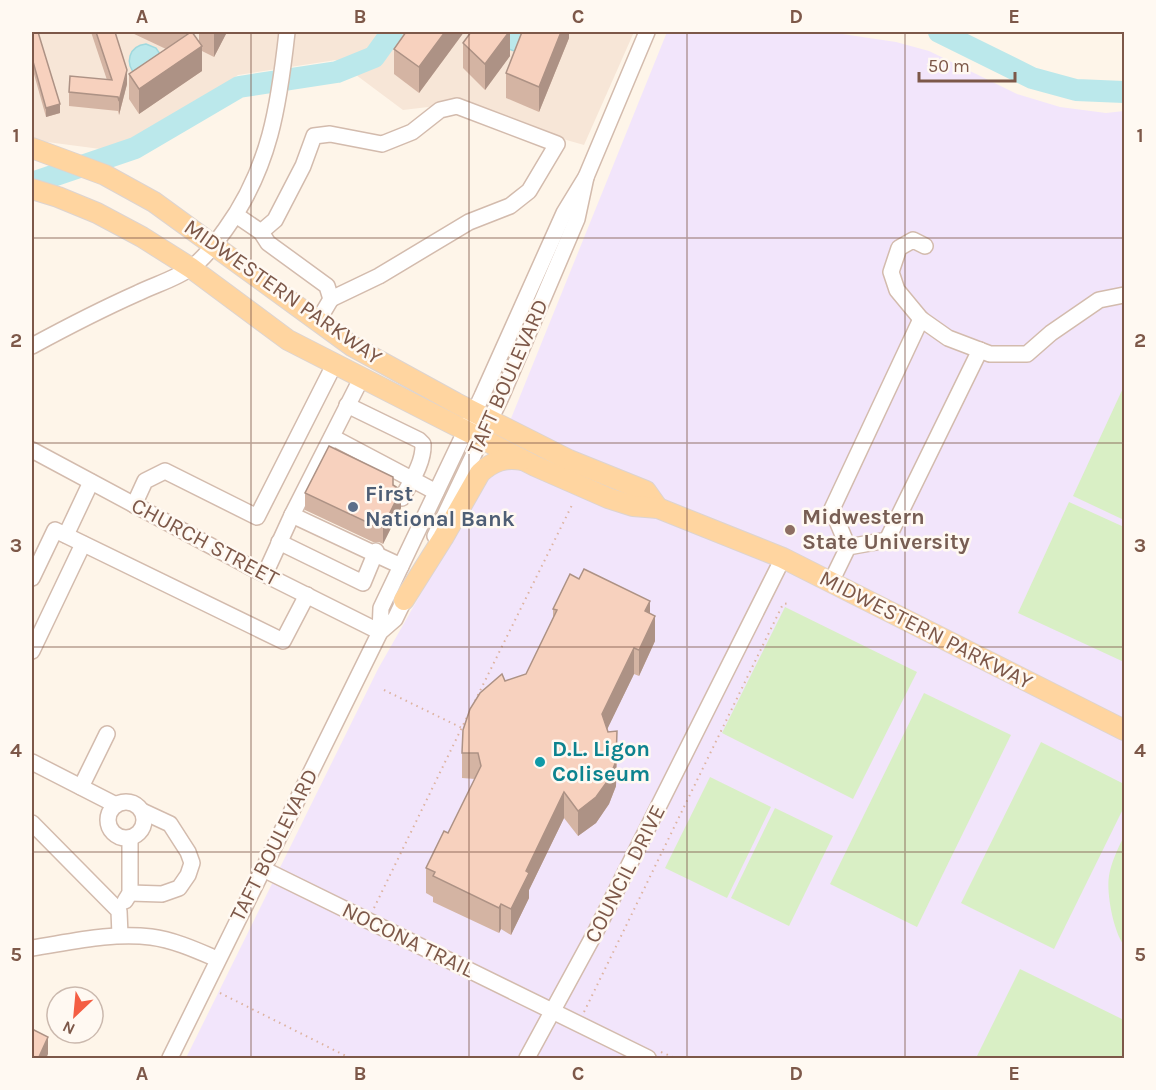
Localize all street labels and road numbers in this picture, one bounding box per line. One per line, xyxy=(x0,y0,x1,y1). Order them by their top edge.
street label: MIDWESTERN PARKWAY xyxy=(179,214,387,370)
street label: TAFT BOULEVARD xyxy=(462,295,554,459)
street label: CHURCH STREET xyxy=(127,492,283,592)
street label: MIDWESTERN PARKWAY xyxy=(815,565,1037,695)
street label: TAFT BOULEVARD xyxy=(224,764,324,926)
street label: COUNCIL DRIVE xyxy=(579,801,671,947)
street label: NOCONA TRAIL xyxy=(338,897,479,983)

